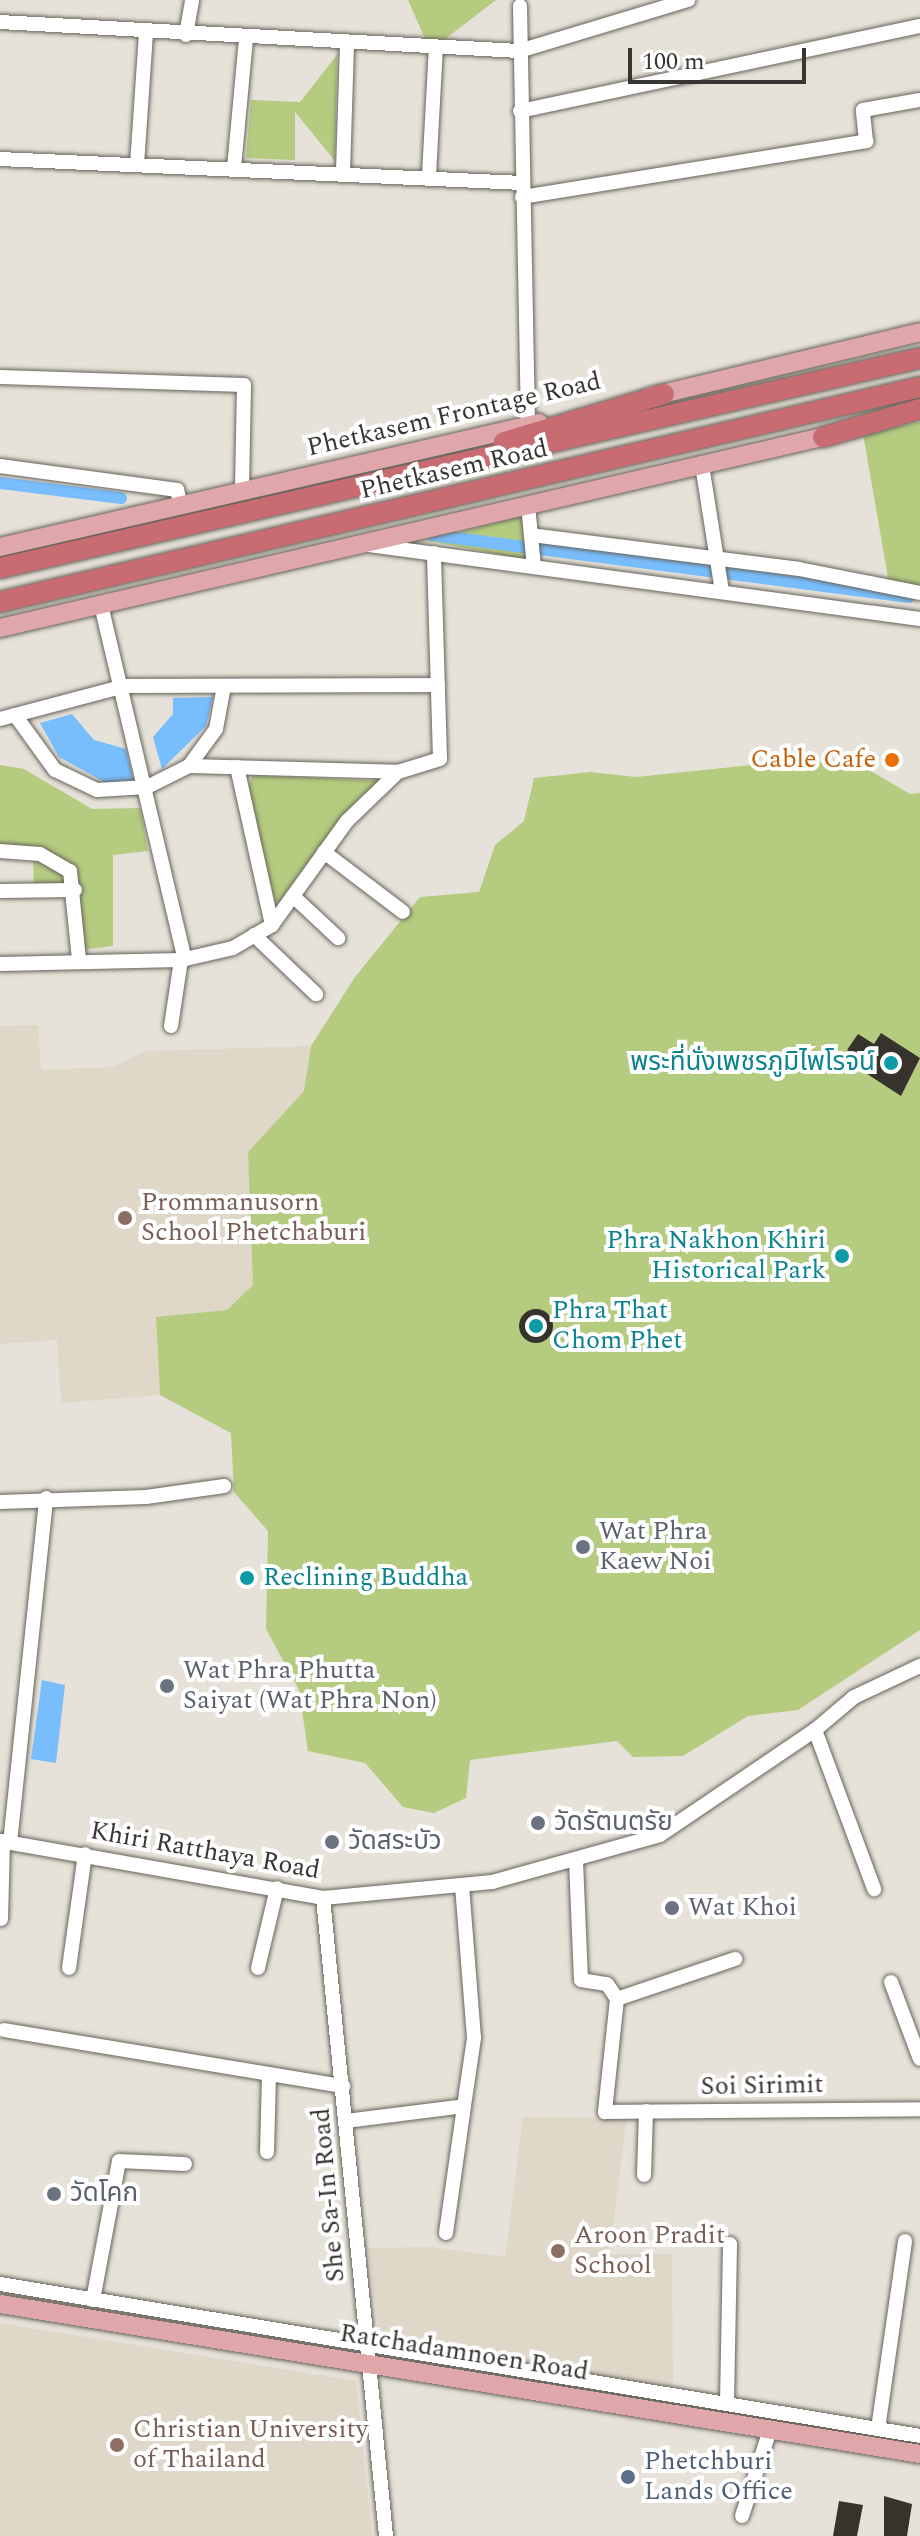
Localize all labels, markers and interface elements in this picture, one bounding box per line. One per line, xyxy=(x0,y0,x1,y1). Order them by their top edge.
scale bar xyxy=(632,32,810,82)
text: 100 m xyxy=(642,44,705,80)
street label: Phetkasem Frontage Road xyxy=(304,366,604,464)
street label: Phetkasem Road xyxy=(357,433,551,507)
place label: Cable Cafe xyxy=(750,744,876,776)
marker: Cable Cafe xyxy=(883,751,901,769)
place label: พระที่นั่งเพชรภูมิไพโรจน์ xyxy=(630,1047,875,1079)
marker: พระที่นั่งเพชรภูมิไพโรจน์ xyxy=(882,1054,900,1072)
place label: Prommanusorn School Phetchaburi xyxy=(141,1187,366,1248)
marker: Prommanusorn School Phetchaburi xyxy=(116,1209,134,1227)
place label: Phra Nakhon Khiri Historical Park xyxy=(607,1225,826,1286)
marker: Phra Nakhon Khiri Historical Park xyxy=(833,1247,851,1265)
place label: Phra That Chom Phet xyxy=(552,1295,682,1356)
marker: Phra That Chom Phet xyxy=(527,1317,545,1335)
place label: Wat Phra Kaew Noi xyxy=(599,1516,712,1578)
marker: Wat Phra Kaew Noi xyxy=(574,1538,592,1556)
place label: Reclining Buddha xyxy=(263,1562,468,1594)
marker: Reclining Buddha xyxy=(238,1569,256,1587)
place label: Wat Phra Phutta Saiyat (Wat Phra Non) xyxy=(183,1655,437,1716)
marker: Wat Phra Phutta Saiyat (Wat Phra Non) xyxy=(158,1677,176,1695)
place label: วัดรัตนตรัย xyxy=(554,1807,673,1839)
marker: วัดรัตนตรัย xyxy=(529,1814,547,1832)
street label: Khiri Ratthaya Road xyxy=(88,1815,322,1887)
place label: วัดสระบัว xyxy=(348,1826,442,1858)
marker: วัดสระบัว xyxy=(323,1833,341,1851)
place label: Wat Khoi xyxy=(688,1892,797,1924)
marker: Wat Khoi xyxy=(663,1899,681,1917)
street label: Soi Sirimit xyxy=(700,2069,824,2103)
street label: She Sa-In Road xyxy=(306,2107,352,2283)
place label: วัดโคก xyxy=(70,2178,138,2210)
marker: วัดโคก xyxy=(45,2185,63,2203)
place label: Aroon Pradit School xyxy=(574,2220,725,2282)
marker: Aroon Pradit School xyxy=(549,2242,567,2260)
street label: Ratchadamnoen Road xyxy=(337,2318,591,2388)
place label: Christian University of Thailand xyxy=(133,2414,368,2476)
marker: Christian University of Thailand xyxy=(108,2436,126,2454)
place label: Phetchburi Lands Office xyxy=(644,2446,793,2508)
marker: Phetchburi Lands Office xyxy=(619,2468,637,2486)

